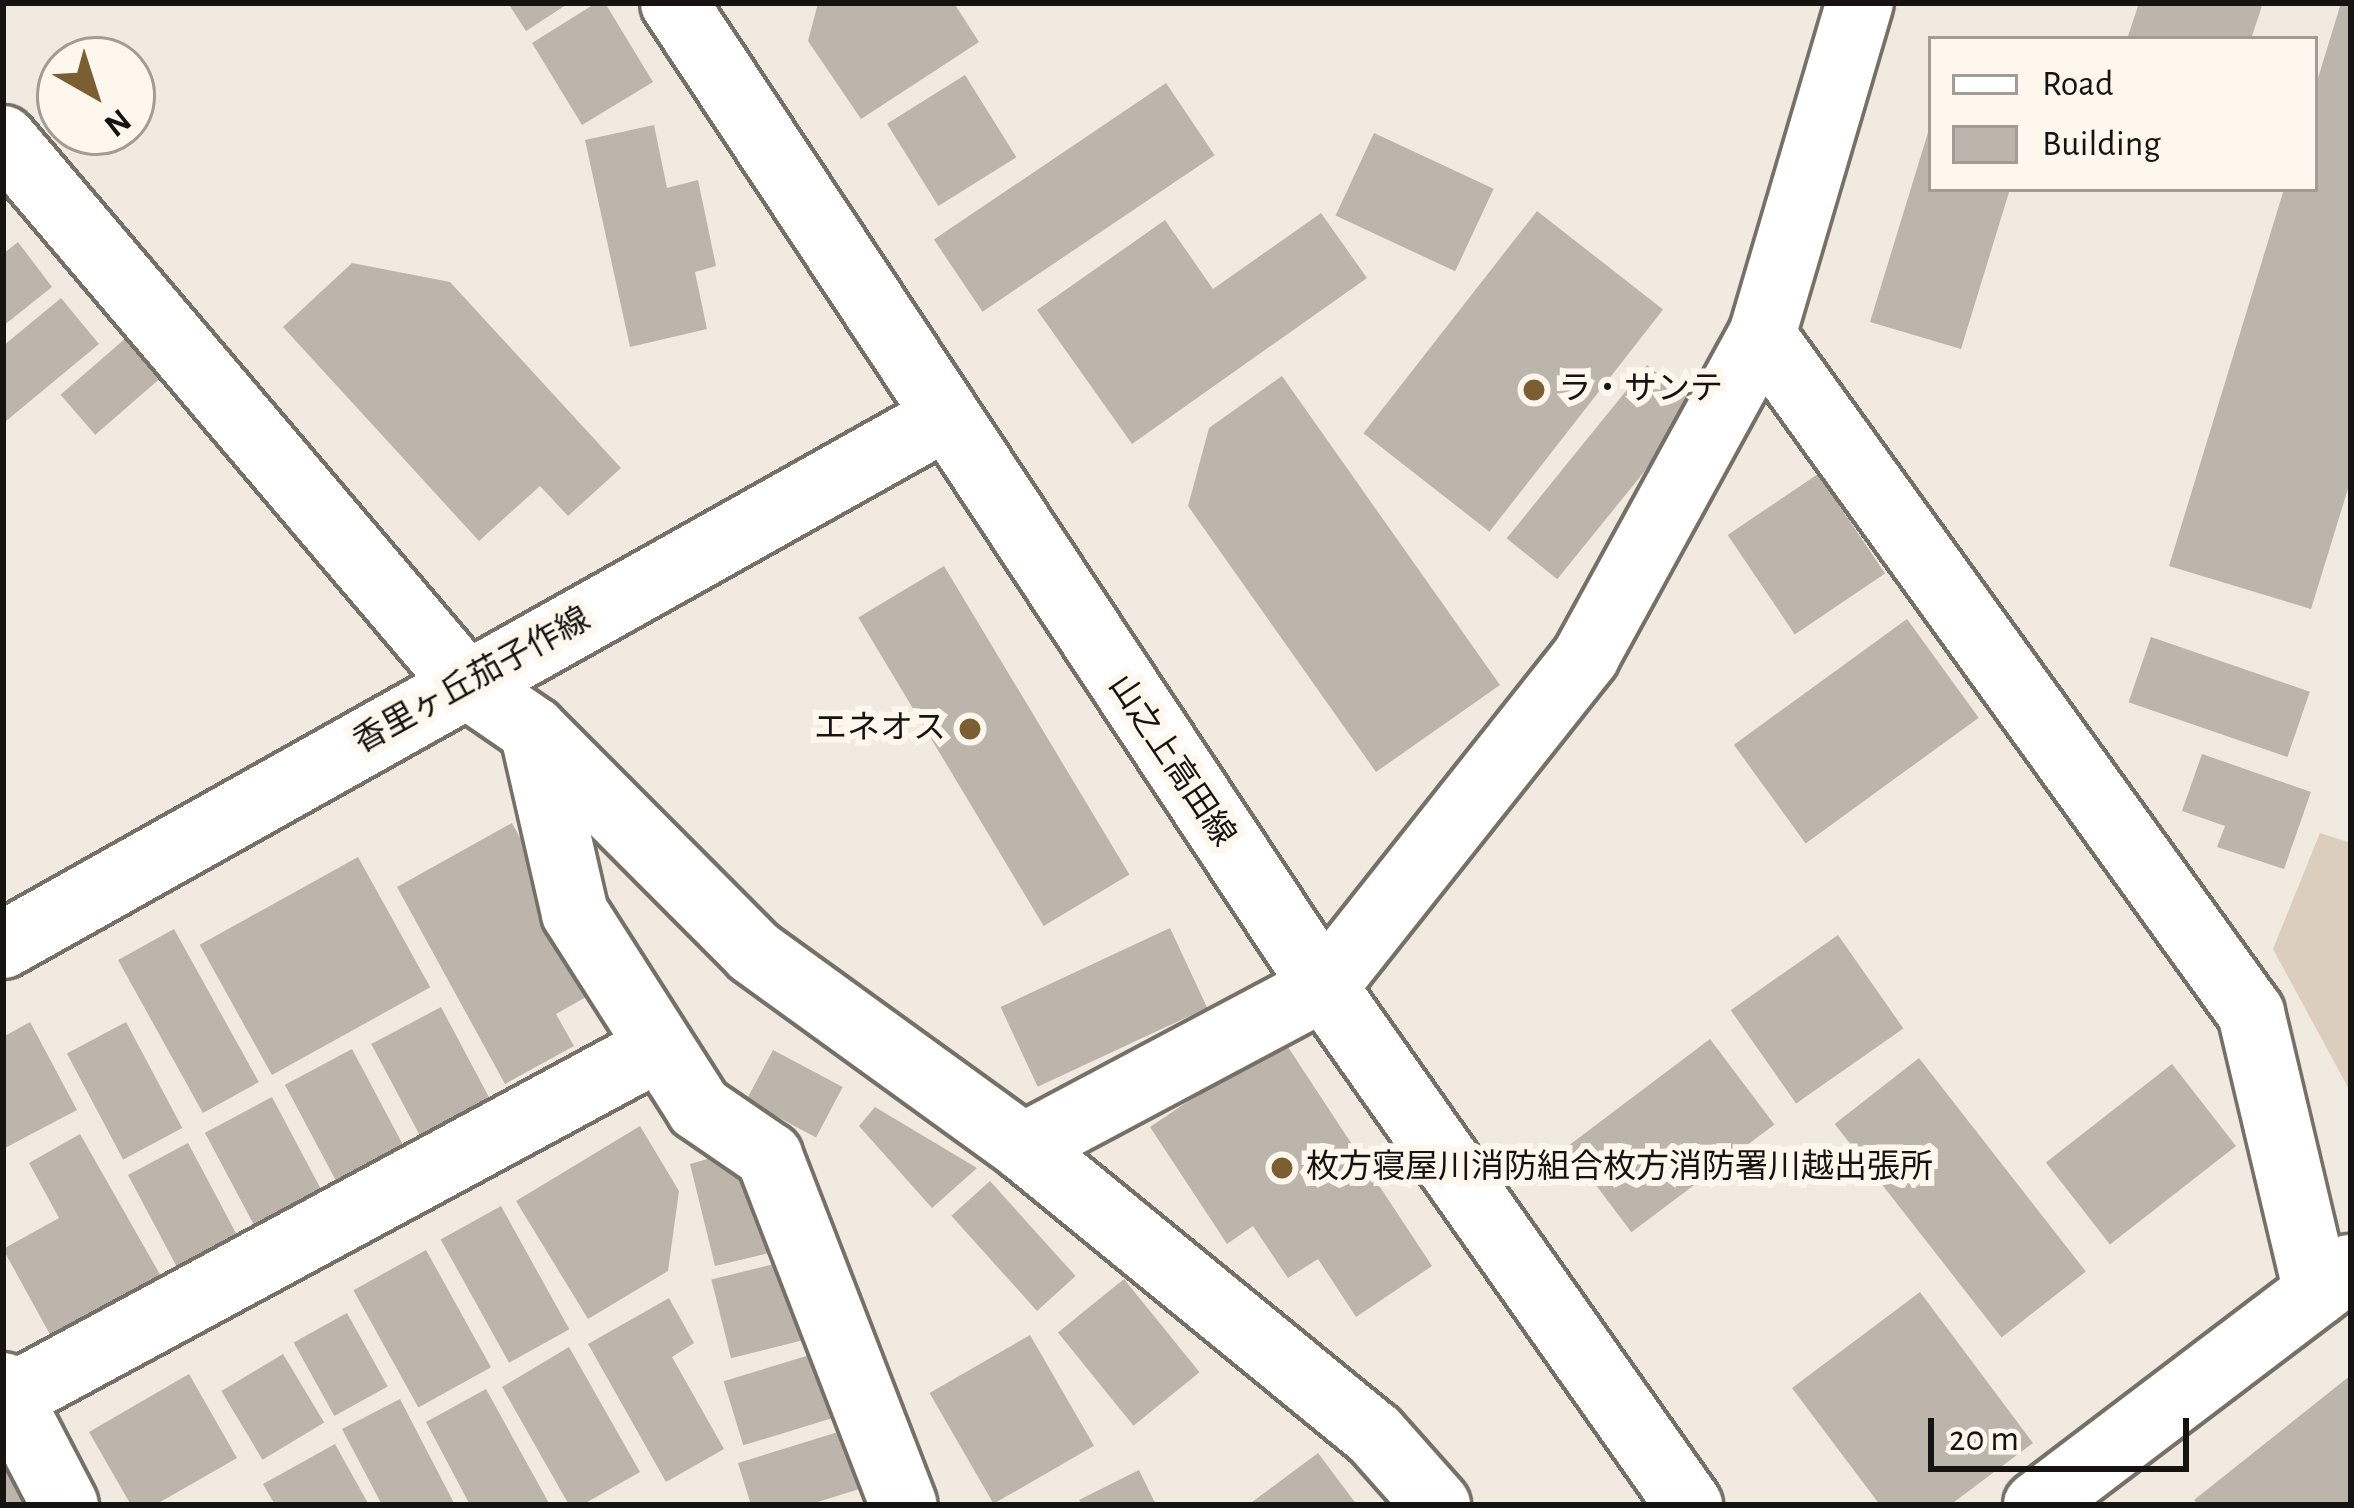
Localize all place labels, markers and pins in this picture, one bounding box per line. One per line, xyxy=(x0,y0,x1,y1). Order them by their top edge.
place label: ラ・サンテ xyxy=(1558,370,1723,410)
marker: ラ・サンテ xyxy=(1521,377,1547,403)
place label: エネオス xyxy=(814,709,946,749)
marker: エネオス xyxy=(957,716,983,742)
place label: 枚方寝屋川消防組合枚方消防署川越出張所 xyxy=(1306,1148,1933,1188)
marker: 枚方寝屋川消防組合枚方消防署川越出張所 xyxy=(1269,1155,1295,1181)

